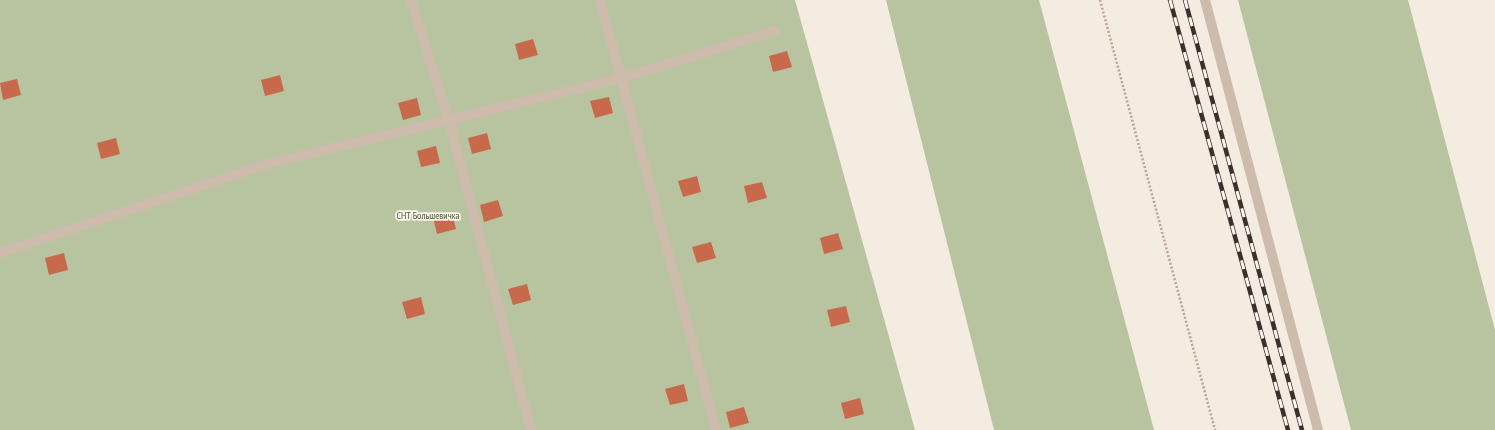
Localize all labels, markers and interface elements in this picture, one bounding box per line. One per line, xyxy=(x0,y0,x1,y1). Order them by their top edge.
park label: СНТ Большевичка xyxy=(396,209,460,222)

